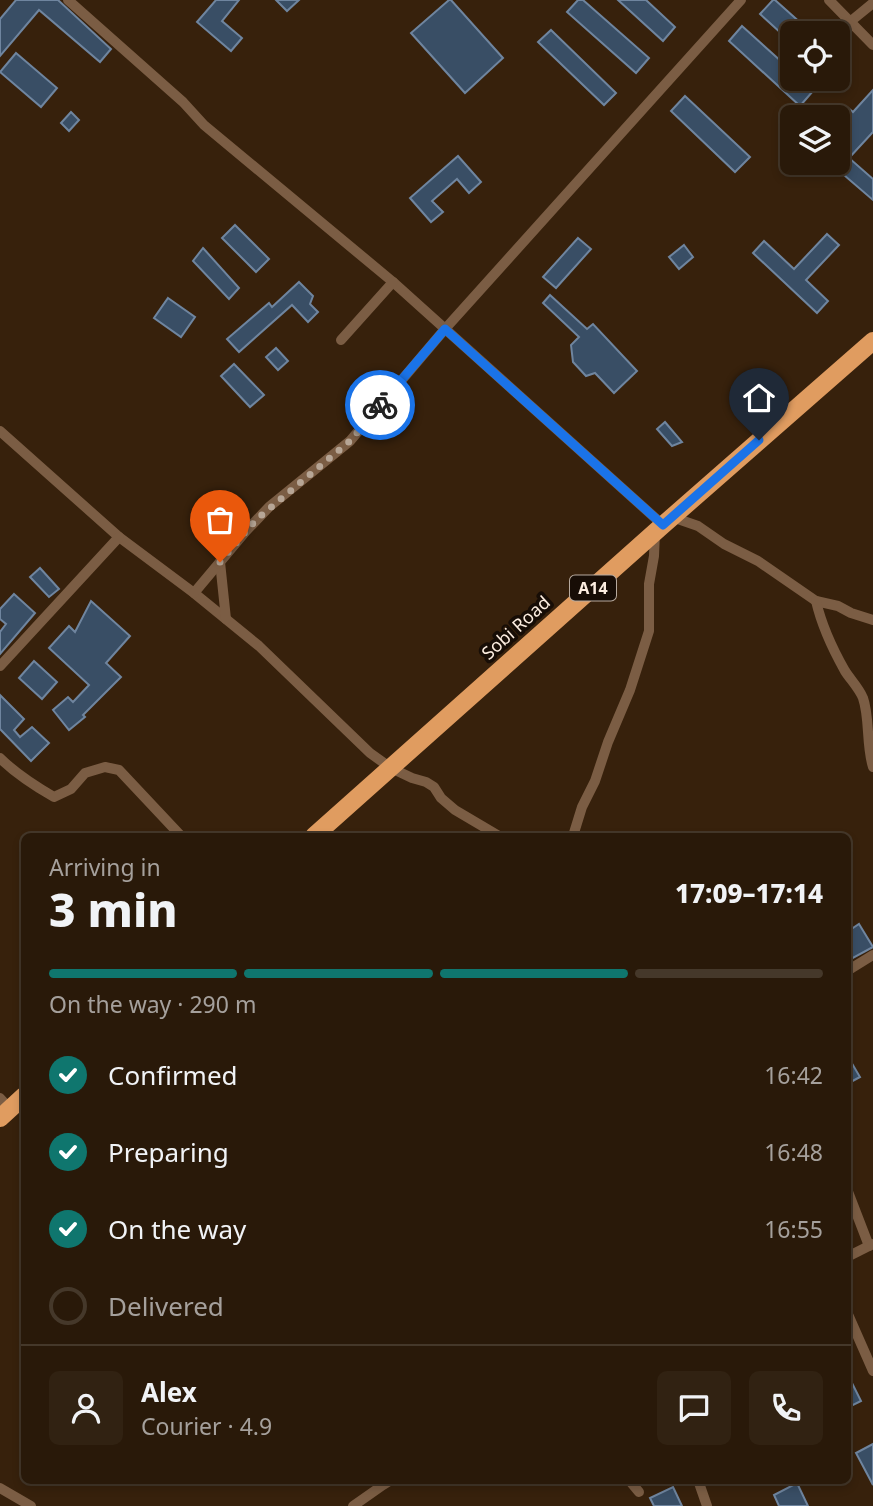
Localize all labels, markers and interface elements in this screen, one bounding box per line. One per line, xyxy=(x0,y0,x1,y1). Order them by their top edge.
map controls xyxy=(780,21,850,175)
button: locate xyxy=(780,21,850,91)
button: layers xyxy=(780,105,850,175)
pin xyxy=(729,368,789,440)
courier xyxy=(345,370,415,440)
icon: home xyxy=(740,379,778,417)
icon: bike xyxy=(361,386,399,424)
pin xyxy=(190,490,250,562)
icon: bag xyxy=(201,501,239,539)
road number: A14 xyxy=(570,576,616,600)
street label: Sobi Road xyxy=(476,590,555,664)
text: Arriving in xyxy=(49,851,161,883)
text: 17:09–17:14 xyxy=(675,875,823,911)
text: 3 min xyxy=(49,878,178,940)
text: On the way · 290 m xyxy=(49,988,256,1020)
icon: check xyxy=(49,1056,87,1094)
text: Confirmed xyxy=(108,1057,238,1093)
text: 16:42 xyxy=(764,1059,823,1091)
icon: check xyxy=(49,1133,87,1171)
text: Preparing xyxy=(108,1134,229,1170)
text: 16:48 xyxy=(764,1136,823,1168)
icon: check xyxy=(49,1210,87,1248)
text: On the way xyxy=(108,1211,246,1247)
text: 16:55 xyxy=(764,1213,823,1245)
text: Delivered xyxy=(108,1288,224,1324)
button: person xyxy=(49,1371,123,1445)
button: chat xyxy=(657,1371,731,1445)
button: phone xyxy=(749,1371,823,1445)
text: Alex xyxy=(141,1374,197,1410)
text: Courier · 4.9 xyxy=(141,1410,272,1442)

